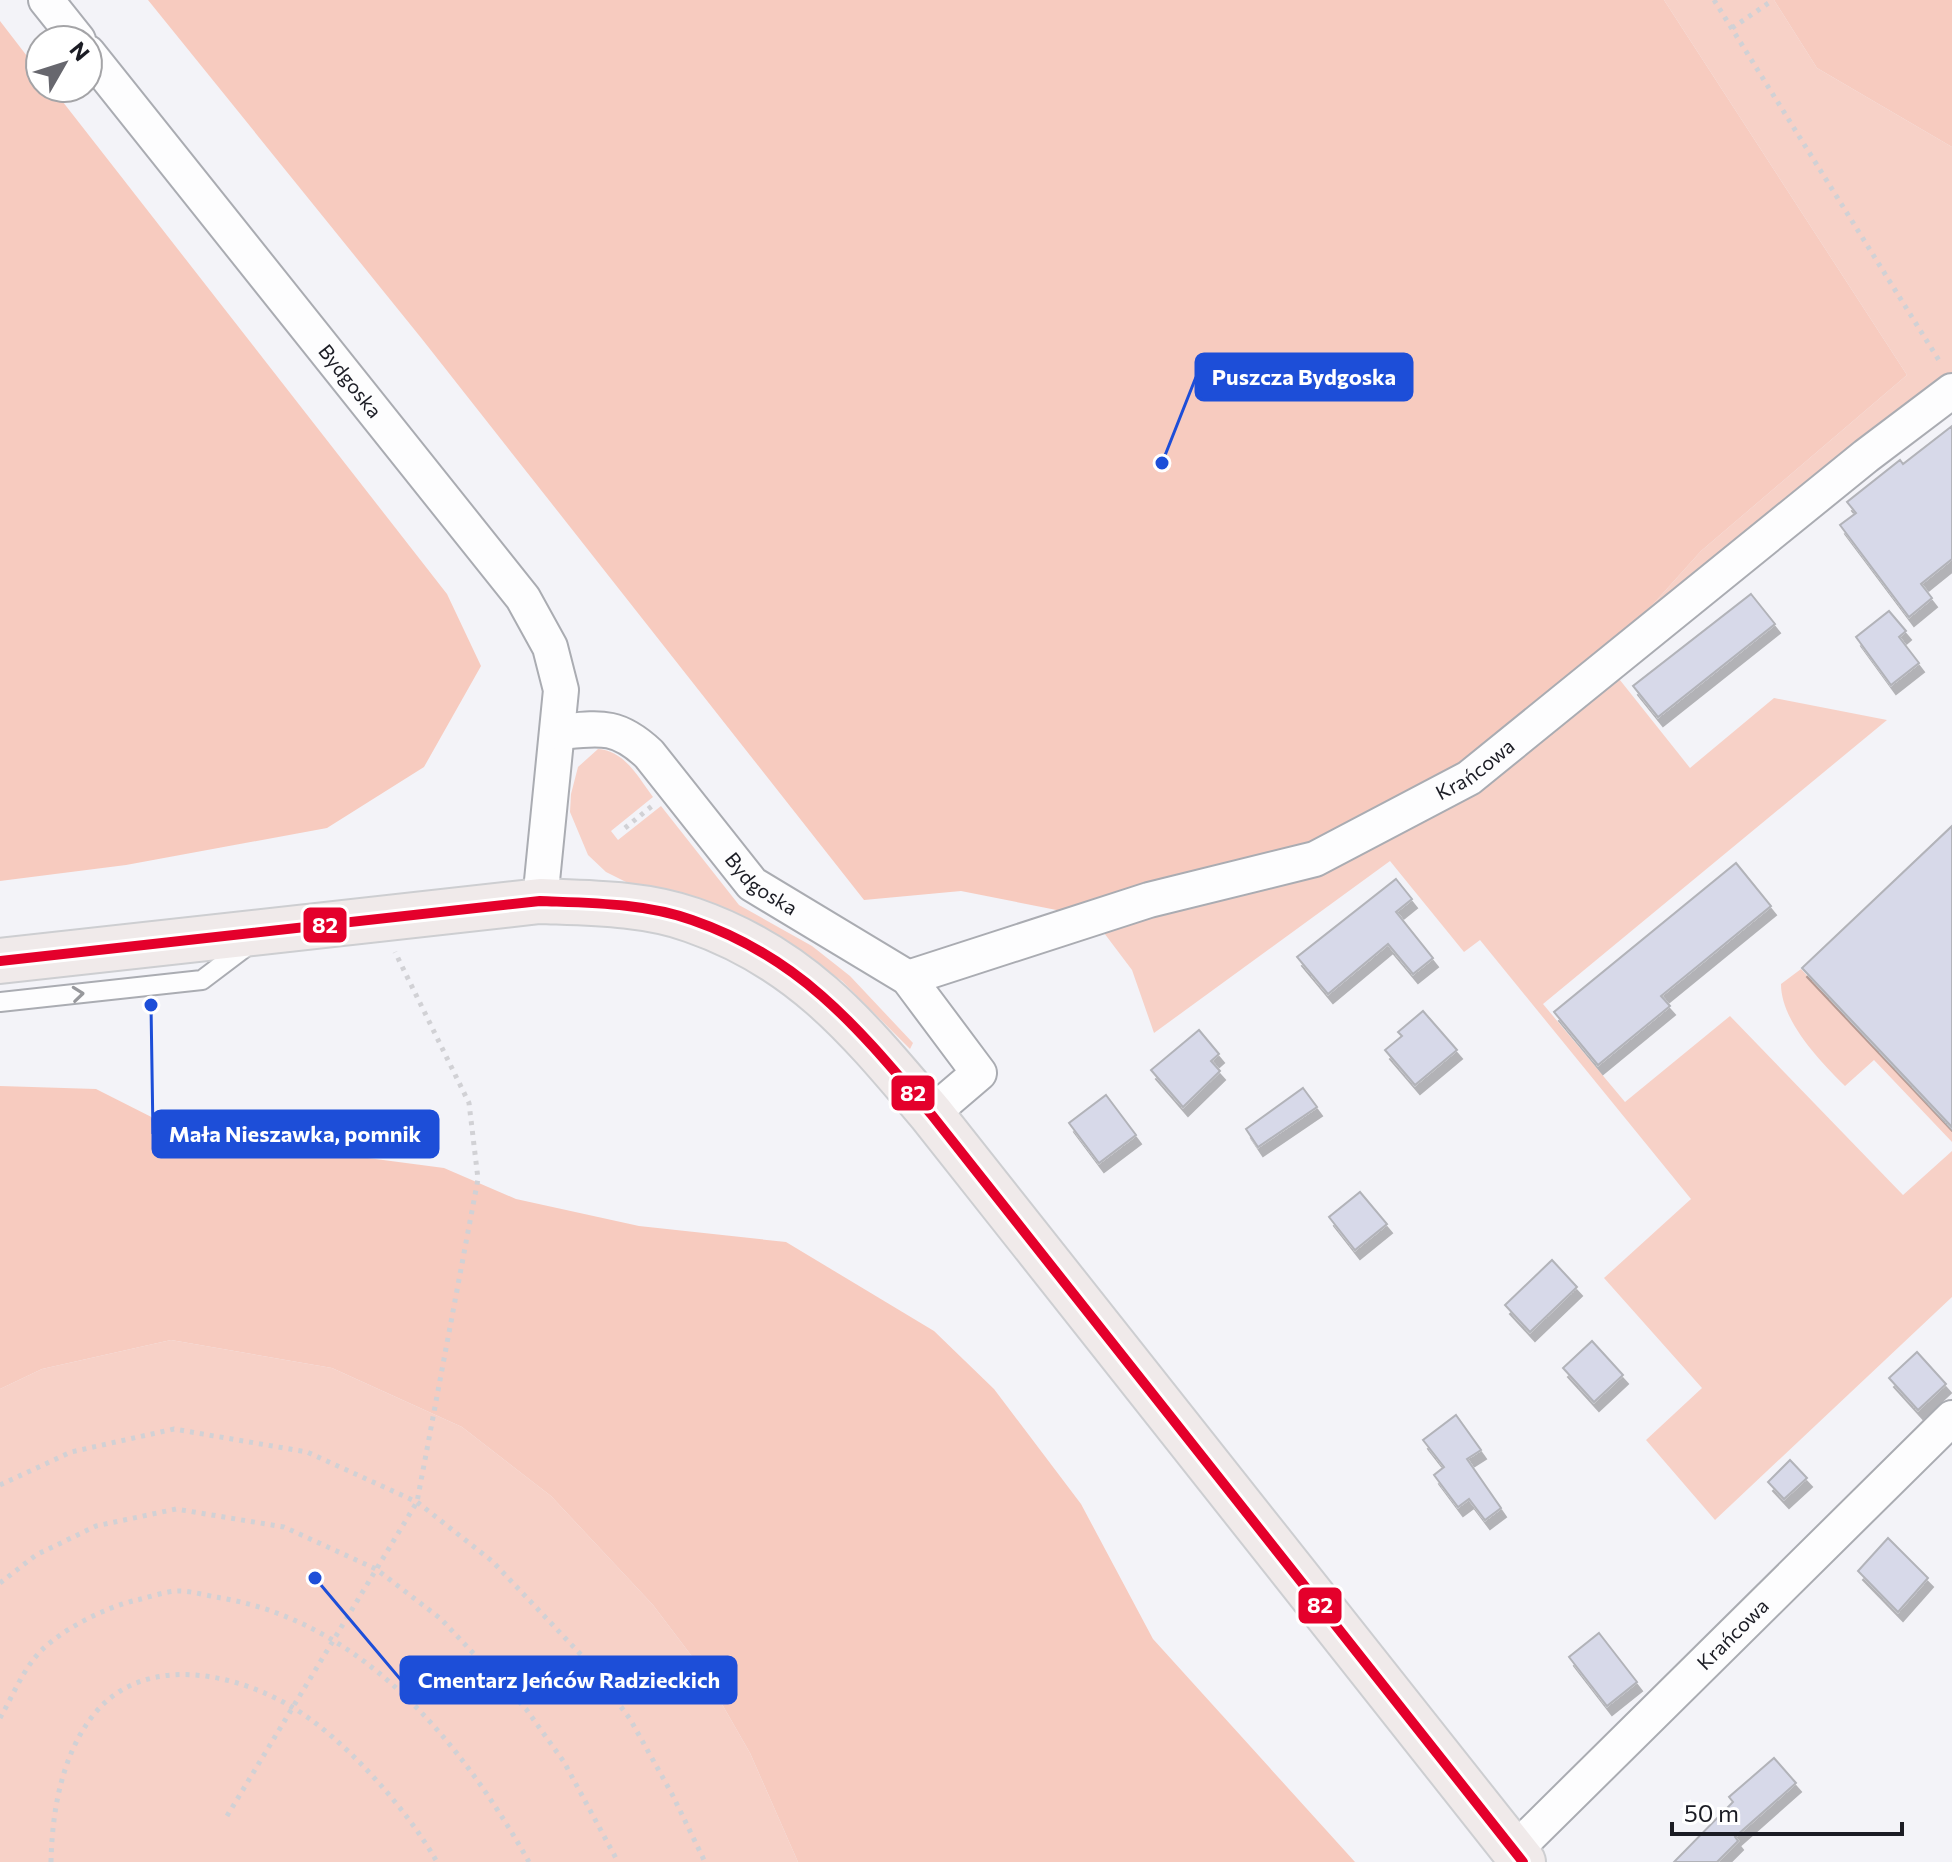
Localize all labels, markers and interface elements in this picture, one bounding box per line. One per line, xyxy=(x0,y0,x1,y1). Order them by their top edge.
north arrow xyxy=(24,24,104,104)
text: N xyxy=(64,36,96,66)
street label: Bydgoska xyxy=(314,339,387,422)
callout: Puszcza Bydgoska xyxy=(1196,354,1412,400)
text: Puszcza Bydgoska xyxy=(1212,363,1396,390)
street label: Krańcowa xyxy=(1431,733,1519,804)
street label: Bydgoska xyxy=(721,847,802,920)
line badge: 82 xyxy=(302,906,348,944)
text: 82 xyxy=(312,911,338,938)
one-way arrow xyxy=(71,985,84,1002)
line badge: 82 xyxy=(890,1074,936,1112)
text: 82 xyxy=(900,1079,926,1106)
callout: Mała Nieszawka, pomnik xyxy=(153,1111,438,1157)
text: Mała Nieszawka, pomnik xyxy=(169,1120,422,1147)
line badge: 82 xyxy=(1297,1586,1343,1625)
text: 82 xyxy=(1307,1591,1333,1618)
street label: Krańcowa xyxy=(1692,1593,1773,1674)
callout: Cmentarz Jeńców Radzieckich xyxy=(401,1657,736,1703)
text: Cmentarz Jeńców Radzieckich xyxy=(418,1666,720,1693)
scale bar xyxy=(1672,1786,1902,1836)
text: 50 m xyxy=(1684,1798,1739,1827)

